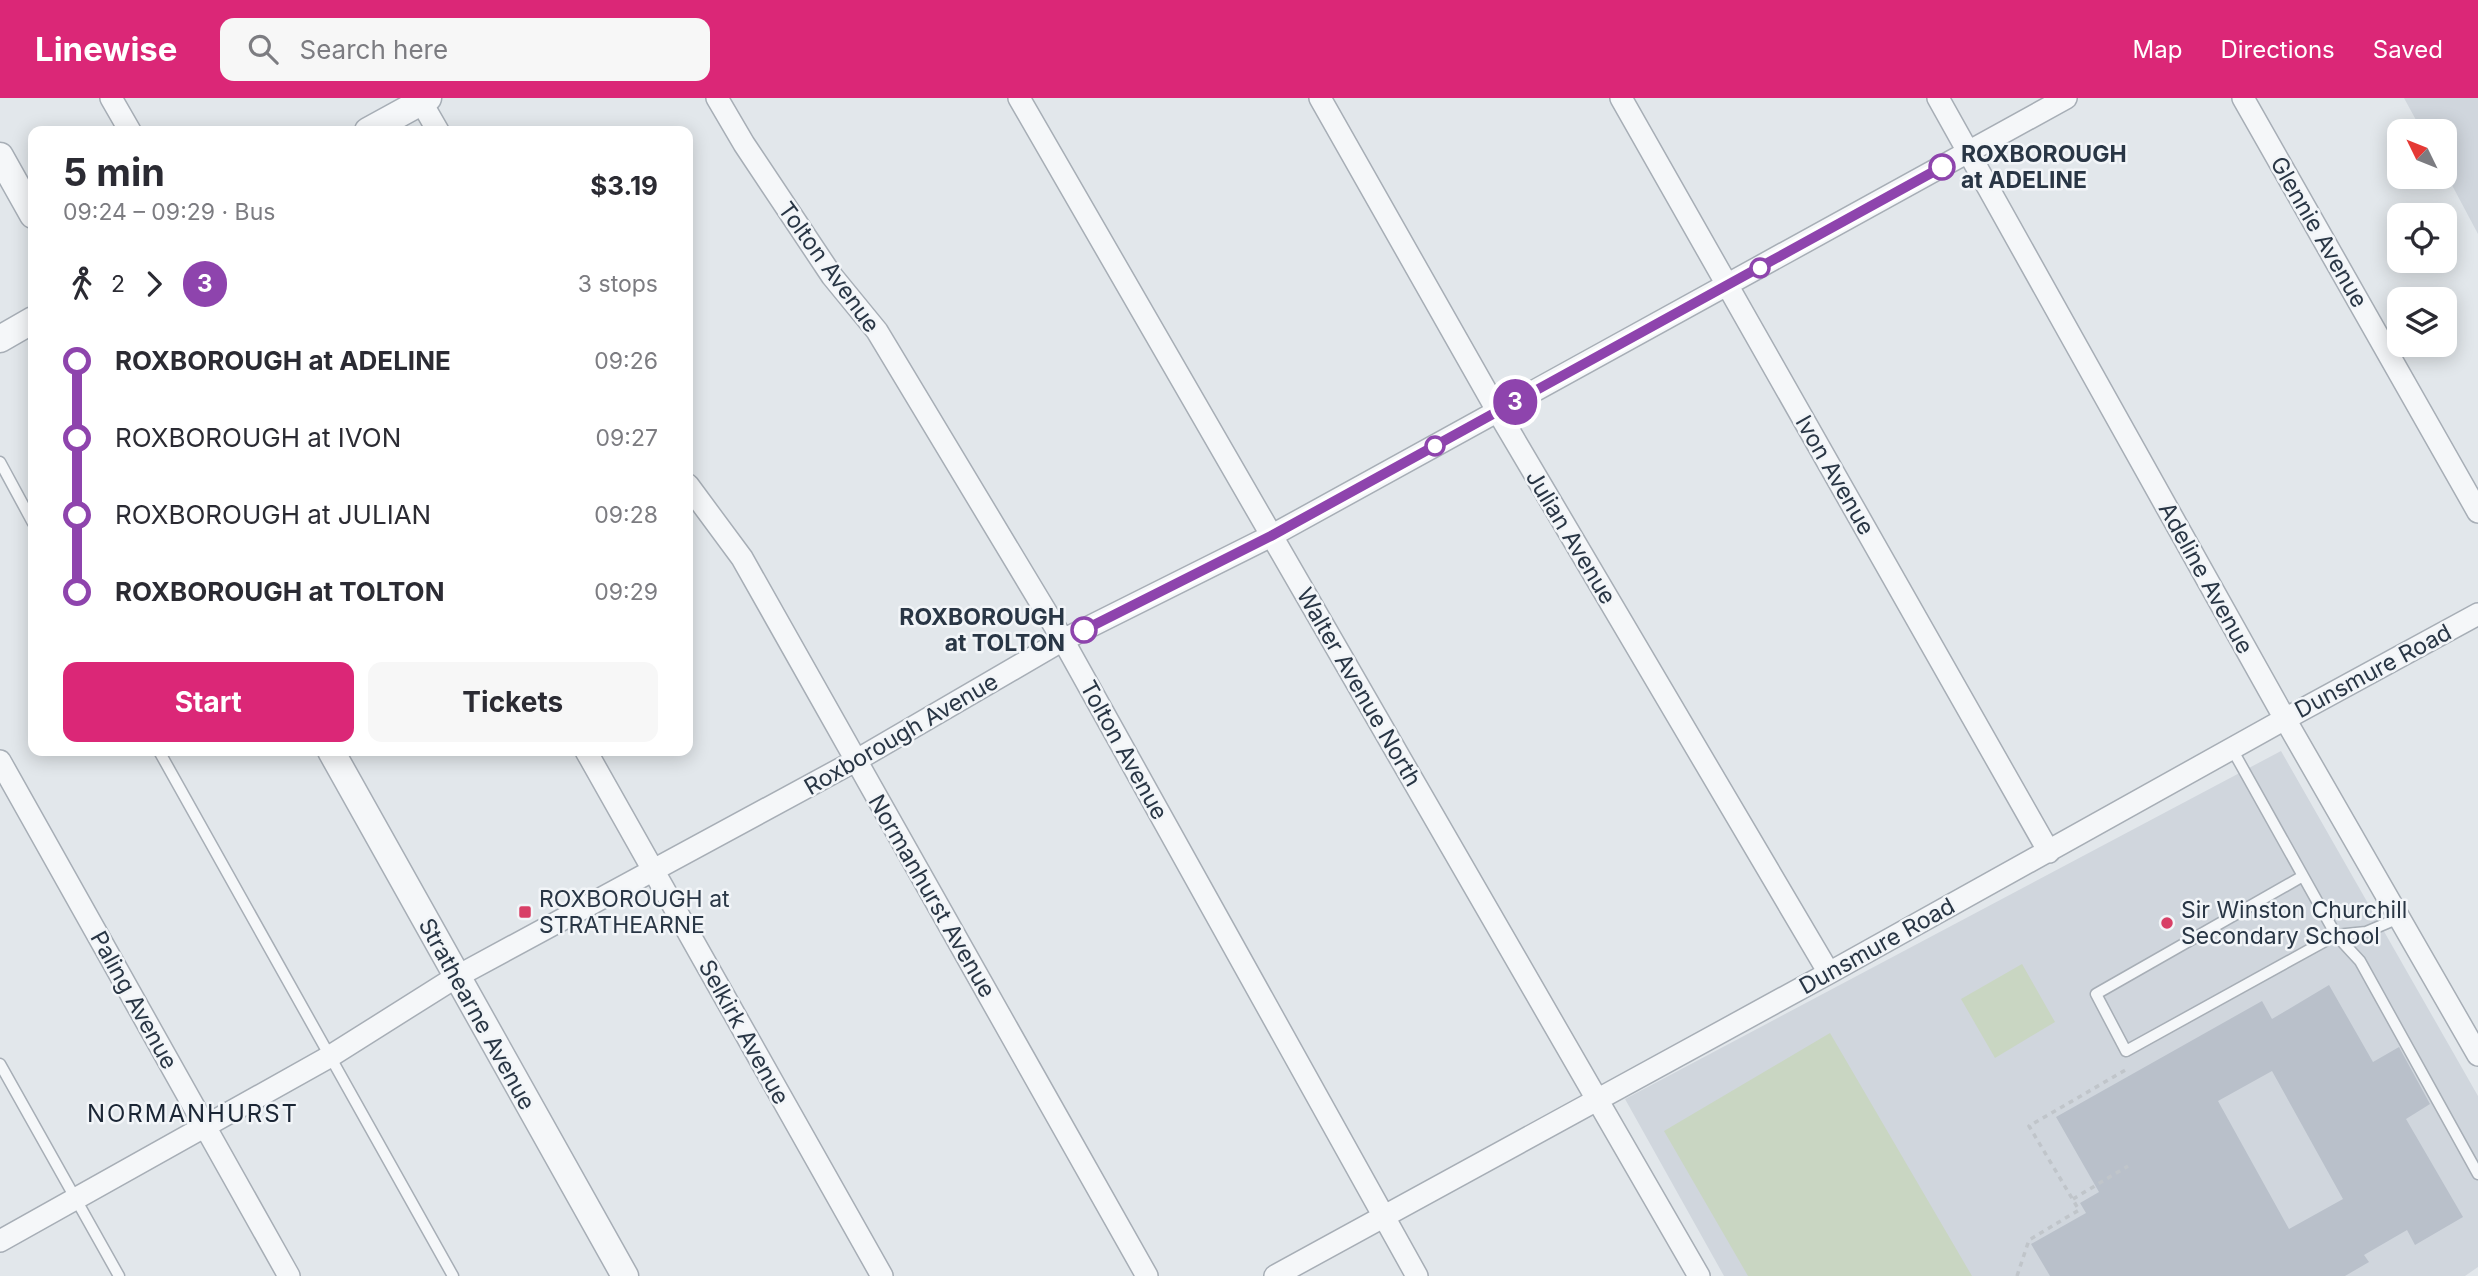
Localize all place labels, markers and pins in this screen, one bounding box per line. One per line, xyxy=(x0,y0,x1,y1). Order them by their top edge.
place label: ROXBOROUGH at ADELINE xyxy=(1961,140,2127,194)
marker: ROXBOROUGH at ADELINE xyxy=(1929,154,1955,180)
unlabelled marker xyxy=(1750,258,1770,278)
unlabelled marker xyxy=(1425,436,1445,456)
place label: ROXBOROUGH at TOLTON xyxy=(899,603,1065,657)
marker: ROXBOROUGH at TOLTON xyxy=(1071,617,1097,643)
place label: ROXBOROUGH at STRATHEARNE xyxy=(539,885,730,939)
place label: Sir Winston Churchill Secondary School xyxy=(2181,896,2407,950)
marker: ROXBOROUGH at STRATHEARNE xyxy=(517,904,533,920)
marker: Sir Winston Churchill Secondary School xyxy=(2159,915,2175,931)

